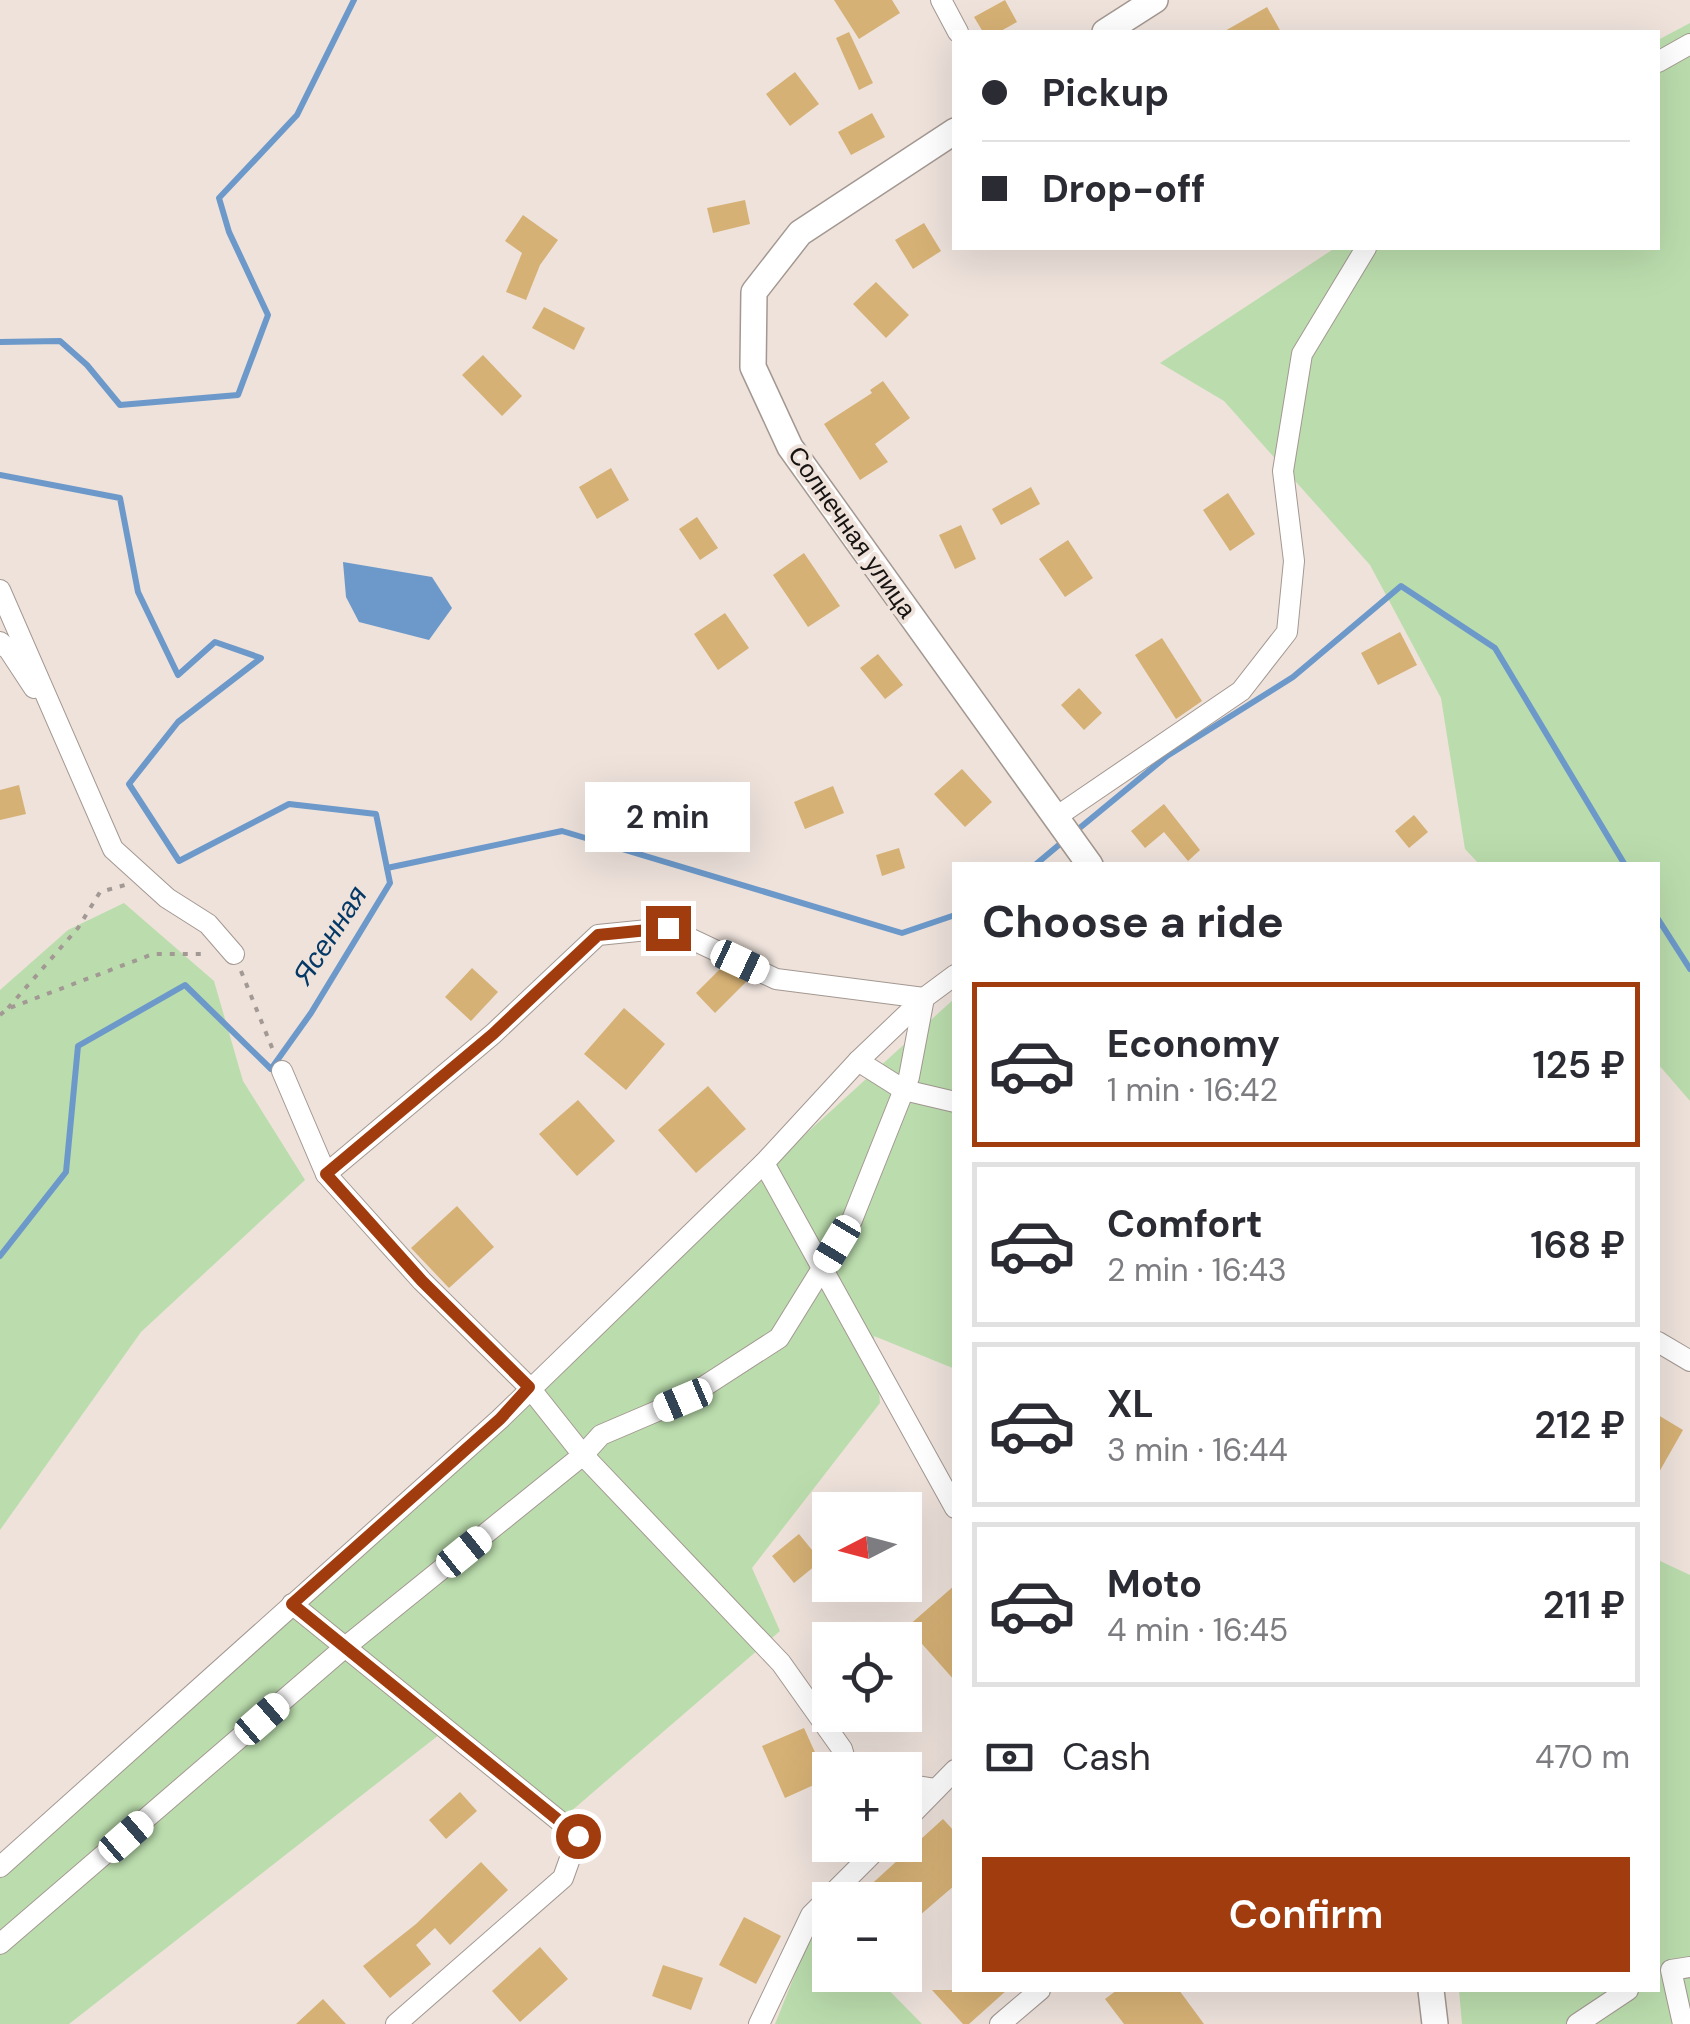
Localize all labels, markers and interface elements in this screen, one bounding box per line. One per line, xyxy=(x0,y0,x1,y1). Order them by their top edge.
text: Pickup xyxy=(1042,68,1169,118)
text: Drop-off xyxy=(1042,164,1205,214)
street label: Солнечная улица xyxy=(780,440,924,624)
callout: 2 min xyxy=(586,783,750,853)
text: 2 min xyxy=(626,796,709,838)
water label: Ясенная xyxy=(283,879,375,993)
text: Choose a ride xyxy=(982,892,1284,951)
route end xyxy=(646,906,691,951)
car xyxy=(706,936,774,988)
text: Economy xyxy=(1107,1019,1280,1069)
icon: car xyxy=(987,1020,1077,1110)
text: 125 ₽ xyxy=(1533,1040,1625,1090)
text: 1 min · 16:42 xyxy=(1107,1069,1278,1111)
text: Comfort xyxy=(1107,1199,1263,1249)
icon: car xyxy=(987,1200,1077,1290)
car xyxy=(809,1211,865,1277)
text: 168 ₽ xyxy=(1530,1220,1625,1270)
text: 2 min · 16:43 xyxy=(1107,1249,1287,1291)
car xyxy=(650,1374,716,1426)
text: XL xyxy=(1107,1379,1154,1429)
icon: car xyxy=(987,1380,1077,1470)
text: 212 ₽ xyxy=(1534,1400,1625,1450)
text: 3 min · 16:44 xyxy=(1107,1429,1288,1471)
north arrow xyxy=(812,1492,922,1602)
map controls xyxy=(812,1492,922,1992)
car xyxy=(431,1521,497,1583)
text: Moto xyxy=(1107,1559,1202,1609)
icon: car xyxy=(987,1560,1077,1650)
text: 211 ₽ xyxy=(1543,1580,1625,1630)
text: 4 min · 16:45 xyxy=(1107,1609,1288,1651)
button: locate xyxy=(812,1622,922,1732)
car xyxy=(230,1688,294,1750)
icon: cash xyxy=(982,1730,1037,1785)
text: Cash xyxy=(1062,1732,1151,1782)
text: 470 m xyxy=(1535,1736,1630,1778)
button: + xyxy=(812,1752,922,1862)
car xyxy=(94,1806,158,1868)
route start xyxy=(556,1814,601,1859)
button: Confirm xyxy=(982,1857,1630,1972)
button: − xyxy=(812,1882,922,1992)

